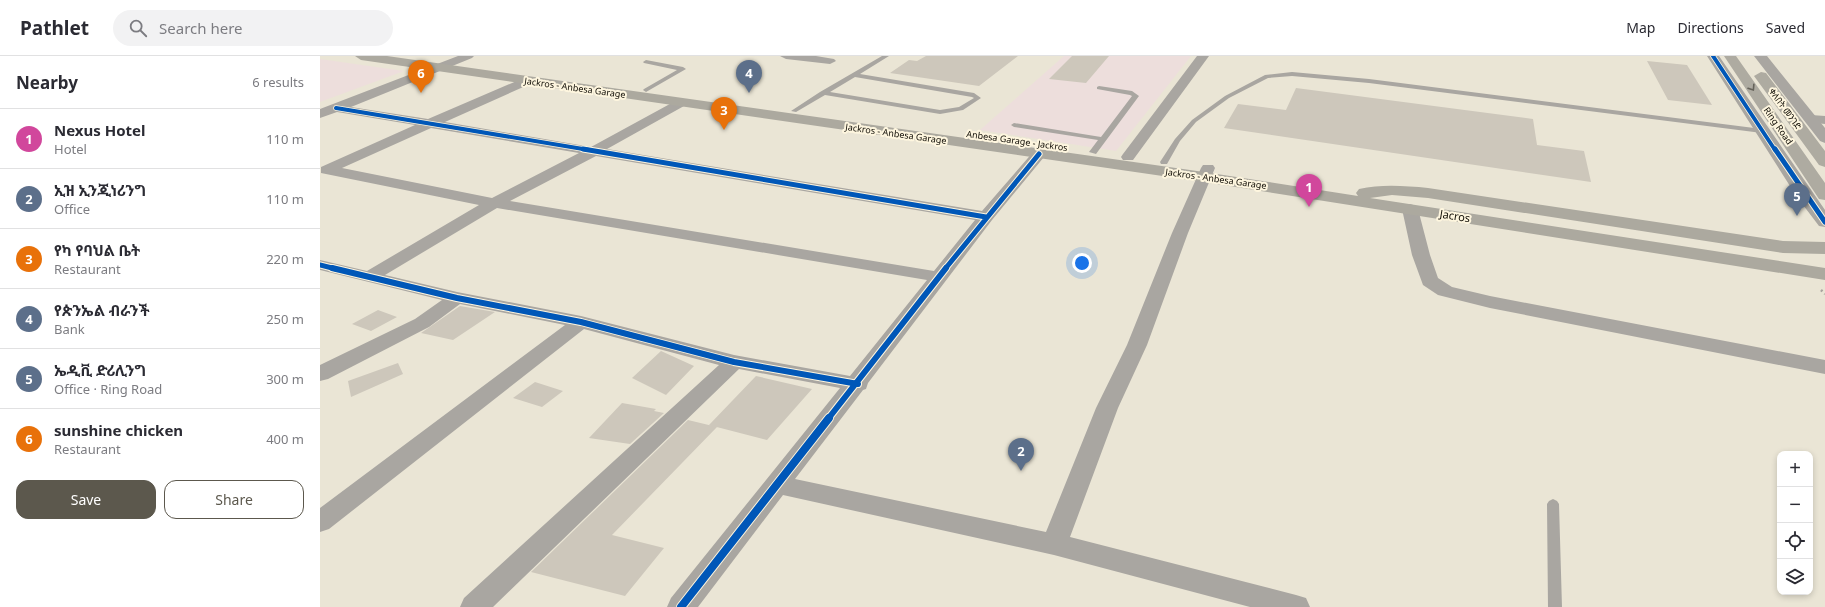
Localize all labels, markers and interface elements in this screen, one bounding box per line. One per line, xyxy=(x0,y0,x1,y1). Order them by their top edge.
search box xyxy=(113,10,393,46)
text: Pathlet xyxy=(20,15,89,41)
icon: search xyxy=(127,17,149,39)
text: Search here xyxy=(159,18,243,38)
text: Map xyxy=(1626,18,1655,37)
text: Directions xyxy=(1677,18,1744,37)
text: Saved xyxy=(1766,18,1805,37)
pin: 6 xyxy=(408,60,434,93)
pin: 4 xyxy=(736,60,762,93)
text: Nearby xyxy=(16,71,78,94)
text: 6 results xyxy=(252,73,304,91)
street label: Jackros - Anbesa Garage xyxy=(523,74,626,101)
one-way arrow xyxy=(1748,84,1755,91)
street label: ቀለበት መንገድ xyxy=(1766,85,1805,133)
pin: 3 xyxy=(711,97,737,130)
street label: Ring Road xyxy=(1761,104,1796,147)
text: Nexus Hotel xyxy=(54,120,146,140)
street label: Jackros - Anbesa Garage xyxy=(844,120,947,147)
street label: Anbesa Garage - Jackros xyxy=(966,127,1068,154)
text: 1 xyxy=(25,130,33,148)
text: 110 m xyxy=(266,130,304,148)
text: Hotel xyxy=(54,140,87,158)
street label: Jackros - Anbesa Garage xyxy=(1164,165,1267,192)
pin: 1 xyxy=(1296,174,1322,207)
text: ኢዝ ኢንጂነሪንግ xyxy=(54,180,146,200)
pin: 5 xyxy=(1784,183,1810,216)
text: 2 xyxy=(25,190,33,208)
text: 110 m xyxy=(266,190,304,208)
text: Office xyxy=(54,200,90,218)
street label: Jacros xyxy=(1438,206,1471,225)
text: የካ የባህል ቤት xyxy=(54,240,140,260)
text: 3 xyxy=(25,250,33,268)
text: 220 m xyxy=(266,250,304,268)
your location xyxy=(1072,253,1092,273)
text: Restaurant xyxy=(54,260,121,278)
text: የጵንኤል ብራንች xyxy=(54,300,150,320)
text: 4 xyxy=(25,310,33,328)
text: 250 m xyxy=(266,310,304,328)
text: Bank xyxy=(54,320,85,338)
text: ኤዲቪ ድሪሊንግ xyxy=(54,360,146,380)
text: 5 xyxy=(25,370,33,388)
text: 300 m xyxy=(266,370,304,388)
text: Office · Ring Road xyxy=(54,380,162,398)
text: sunshine chicken xyxy=(54,420,183,440)
text: 6 xyxy=(25,430,33,448)
text: 400 m xyxy=(266,430,304,448)
pin: 2 xyxy=(1008,438,1034,471)
text: Restaurant xyxy=(54,440,121,458)
map controls xyxy=(1777,451,1813,595)
button: + xyxy=(1777,451,1813,487)
button: Save xyxy=(16,480,156,519)
button: Share xyxy=(164,480,304,519)
button: − xyxy=(1777,487,1813,523)
button: locate xyxy=(1777,523,1813,559)
button: layers xyxy=(1777,559,1813,595)

